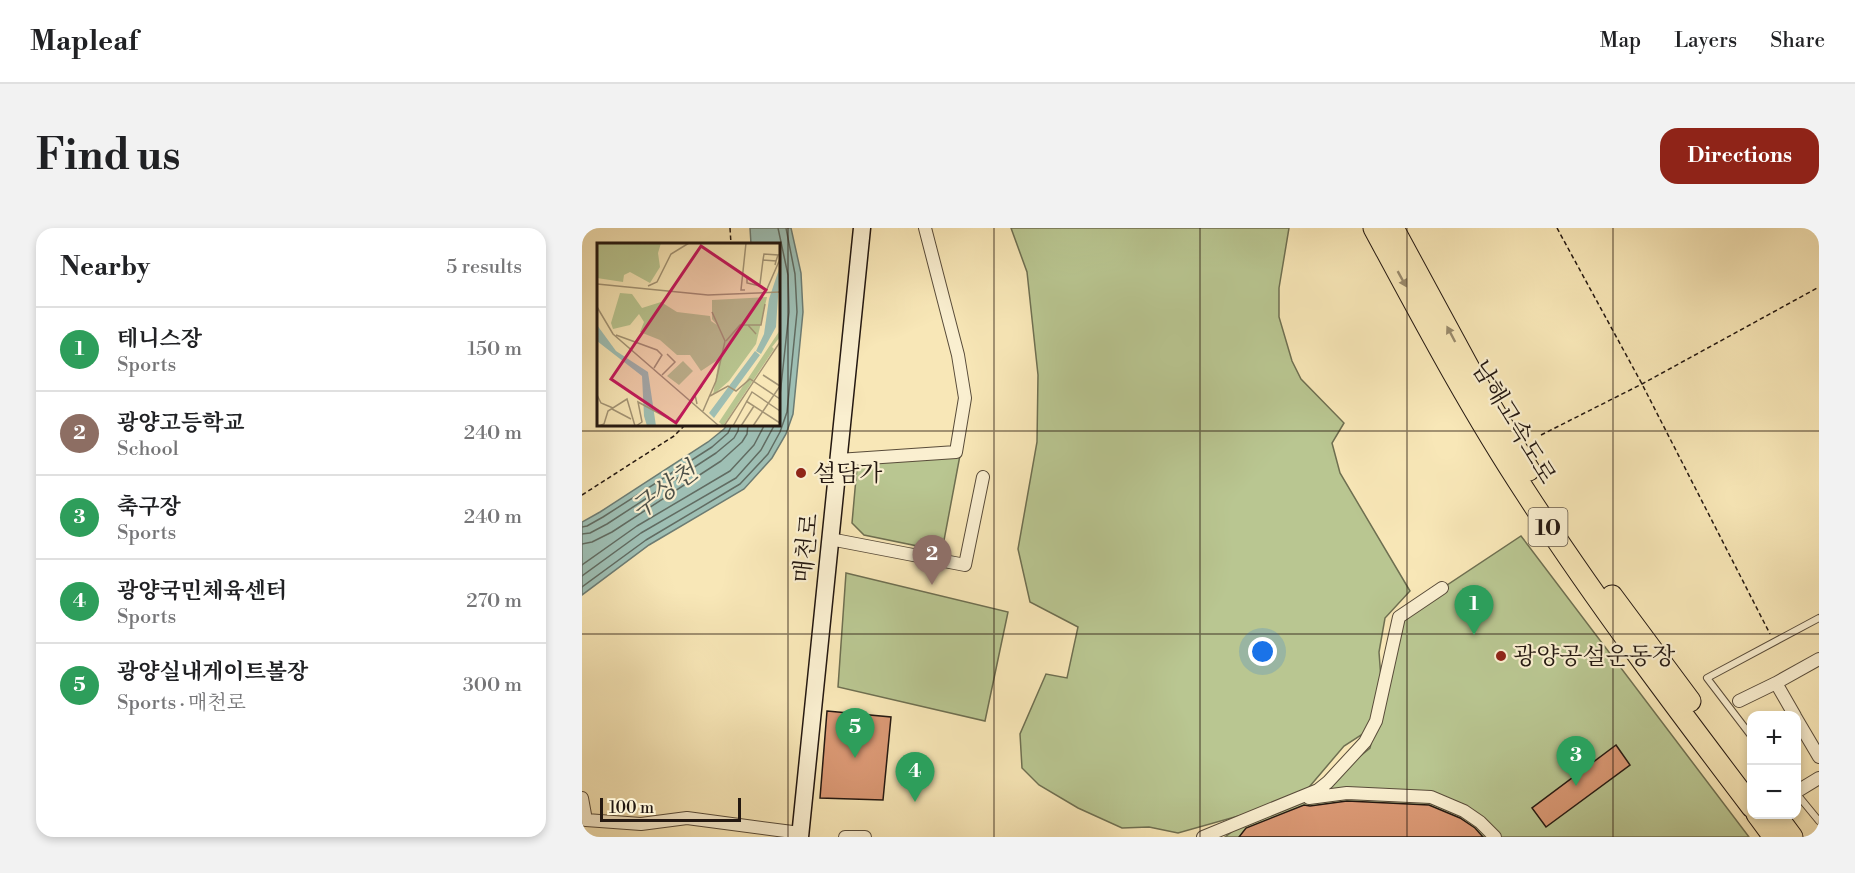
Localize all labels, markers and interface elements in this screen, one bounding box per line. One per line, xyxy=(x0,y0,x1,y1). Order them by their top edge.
text: Mapleaf xyxy=(30,24,138,59)
text: Map xyxy=(1600,28,1641,54)
text: Layers xyxy=(1674,28,1737,54)
text: Share xyxy=(1770,28,1825,54)
button: Directions xyxy=(1660,128,1819,184)
text: Find us xyxy=(36,130,180,183)
inset map xyxy=(597,243,780,426)
text: Nearby xyxy=(60,251,150,283)
text: 5 results xyxy=(446,255,522,280)
one-way arrow xyxy=(1397,271,1407,288)
one-way arrow xyxy=(1446,325,1456,342)
text: 테니스장 xyxy=(117,326,202,353)
text: 1 xyxy=(75,337,84,362)
text: 150 m xyxy=(467,337,522,362)
text: Sports xyxy=(117,353,176,378)
street label: 남해고속도로 xyxy=(1464,355,1562,490)
text: 광양고등학교 xyxy=(117,410,245,437)
text: 2 xyxy=(73,421,86,446)
text: 240 m xyxy=(464,421,522,446)
text: School xyxy=(117,437,179,462)
water label: 구상천 xyxy=(625,454,706,526)
place label: 설담가 xyxy=(813,459,883,489)
marker: 설담가 xyxy=(794,466,808,480)
text: 축구장 xyxy=(117,494,181,521)
text: 3 xyxy=(73,505,86,530)
text: 240 m xyxy=(464,505,522,530)
road number: 10 xyxy=(1528,508,1568,546)
street label: 매천로 xyxy=(788,512,826,584)
text: Sports xyxy=(117,521,176,546)
pin: 2 xyxy=(912,536,952,585)
text: 광양국민체육센터 xyxy=(117,578,287,605)
pin: 1 xyxy=(1454,586,1494,635)
text: 4 xyxy=(73,589,86,614)
text: 270 m xyxy=(466,589,522,614)
text: Sports xyxy=(117,605,176,630)
your location xyxy=(1248,637,1277,666)
place label: 광양공설운동장 xyxy=(1513,642,1676,672)
marker: 광양공설운동장 xyxy=(1494,649,1508,663)
text: 광양실내게이트볼장 xyxy=(117,659,308,686)
text: 5 xyxy=(73,673,86,698)
text: 300 m xyxy=(463,673,522,698)
text: Sports · 매천로 xyxy=(117,691,246,716)
pin: 5 xyxy=(836,708,874,758)
map controls xyxy=(1747,711,1801,819)
button: + xyxy=(1747,711,1801,765)
pin: 3 xyxy=(1556,736,1596,786)
pin: 4 xyxy=(896,752,934,802)
button: − xyxy=(1747,765,1801,819)
scale bar xyxy=(600,795,741,822)
text: 100 m xyxy=(609,798,654,818)

